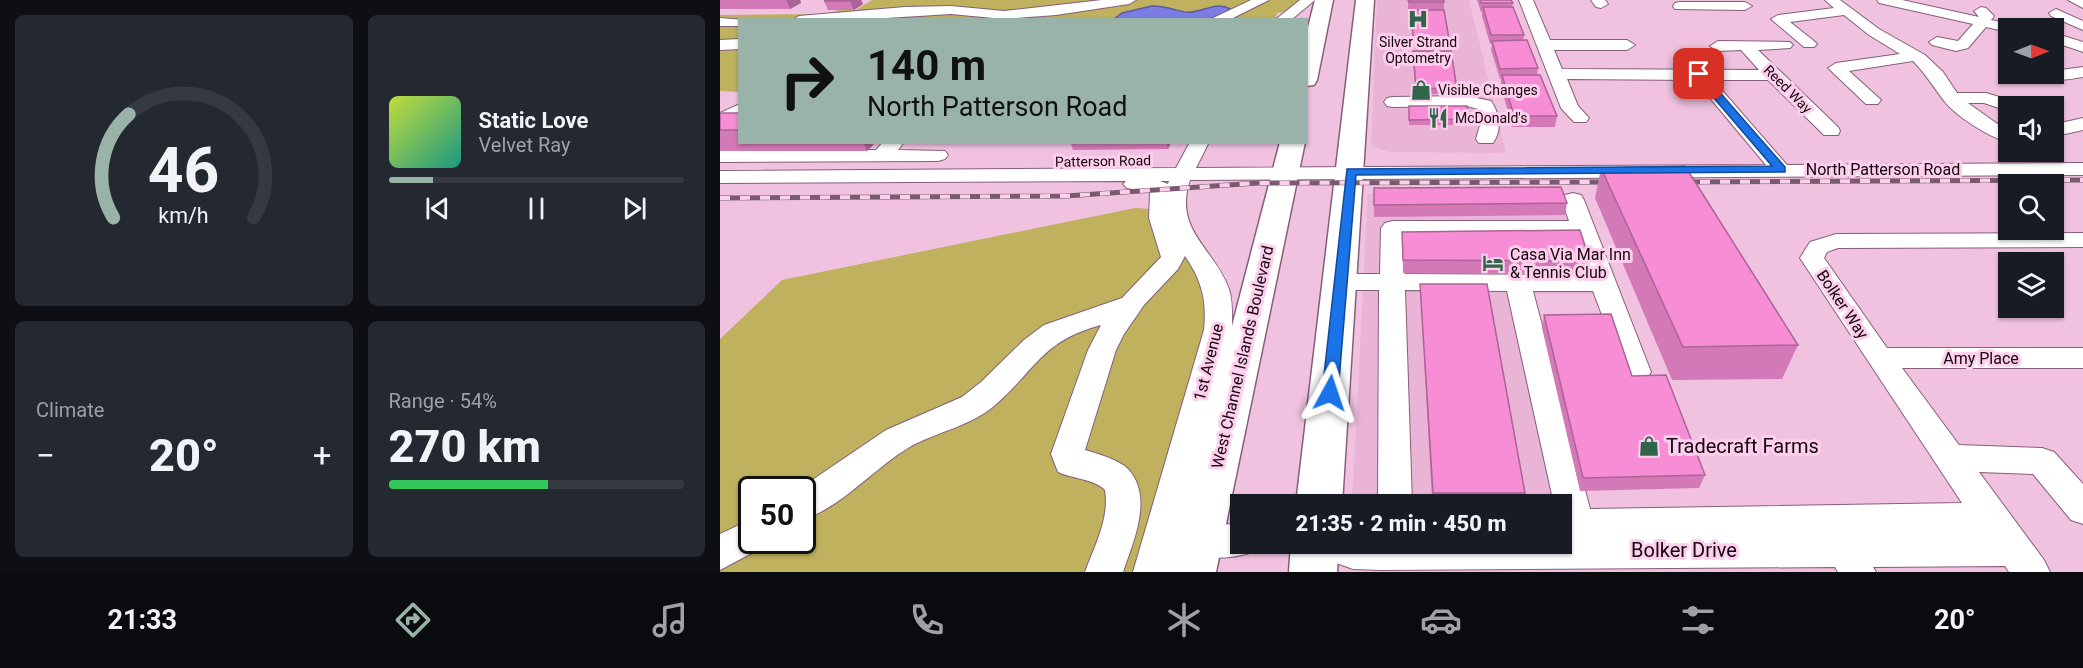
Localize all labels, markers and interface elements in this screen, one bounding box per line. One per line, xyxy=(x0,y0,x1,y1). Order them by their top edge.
hospital icon: Silver Strand Optometry xyxy=(1406,7,1430,31)
north arrow xyxy=(1998,18,2064,84)
map controls xyxy=(1998,18,2064,318)
place label: Silver Strand Optometry xyxy=(1379,34,1457,66)
text: 140 m xyxy=(867,41,986,90)
icon: right xyxy=(768,42,846,120)
pin xyxy=(1673,48,1724,99)
icon: arrive xyxy=(1682,57,1715,90)
street label: Reed Way xyxy=(1761,62,1816,117)
shop icon: Visible Changes xyxy=(1409,78,1433,102)
place label: Visible Changes xyxy=(1438,82,1538,98)
text: North Patterson Road xyxy=(867,91,1127,123)
button: sound xyxy=(1998,96,2064,162)
restaurant icon: McDonald's xyxy=(1426,106,1450,130)
text: Static Love xyxy=(479,108,589,133)
place label: McDonald's xyxy=(1455,110,1528,126)
text: Velvet Ray xyxy=(479,133,570,157)
text: 46 xyxy=(148,134,220,207)
street label: Patterson Road xyxy=(1055,152,1151,170)
street label: North Patterson Road xyxy=(1806,160,1960,179)
button: search xyxy=(1998,174,2064,240)
icon: previous xyxy=(421,192,454,225)
icon: pause xyxy=(520,192,553,225)
icon: next xyxy=(618,192,651,225)
text: km/h xyxy=(159,203,209,228)
street label: West Channel Islands Boulevard xyxy=(1208,244,1277,470)
place label: Casa Via Mar Inn & Tennis Club xyxy=(1510,245,1631,282)
hotel icon: Casa Via Mar Inn & Tennis Club xyxy=(1481,251,1505,275)
button: layers xyxy=(1998,252,2064,318)
street label: Bolker Way xyxy=(1813,266,1873,343)
street label: 1st Avenue xyxy=(1190,322,1227,403)
street label: Amy Place xyxy=(1943,349,2019,368)
position arrow xyxy=(1298,361,1362,425)
text: Range · 54% xyxy=(389,389,497,413)
text: Climate xyxy=(36,398,104,422)
text: 270 km xyxy=(389,420,541,473)
text: 20° xyxy=(149,429,219,482)
shop icon: Tradecraft Farms xyxy=(1637,434,1661,458)
place label: Tradecraft Farms xyxy=(1666,434,1819,458)
text: − xyxy=(36,436,55,475)
text: + xyxy=(313,436,332,475)
speed limit sign: 50 xyxy=(738,476,816,554)
text: 21:35 · 2 min · 450 m xyxy=(1296,511,1506,536)
street label: Bolker Drive xyxy=(1631,538,1737,562)
icon: directions xyxy=(392,599,434,641)
icon: music xyxy=(649,599,691,641)
icon: phone xyxy=(906,599,948,641)
icon: climate xyxy=(1163,599,1205,641)
icon: car xyxy=(1420,599,1462,641)
icon: filters xyxy=(1677,599,1719,641)
text: 21:33 xyxy=(107,604,177,636)
text: 20° xyxy=(1934,604,1975,636)

